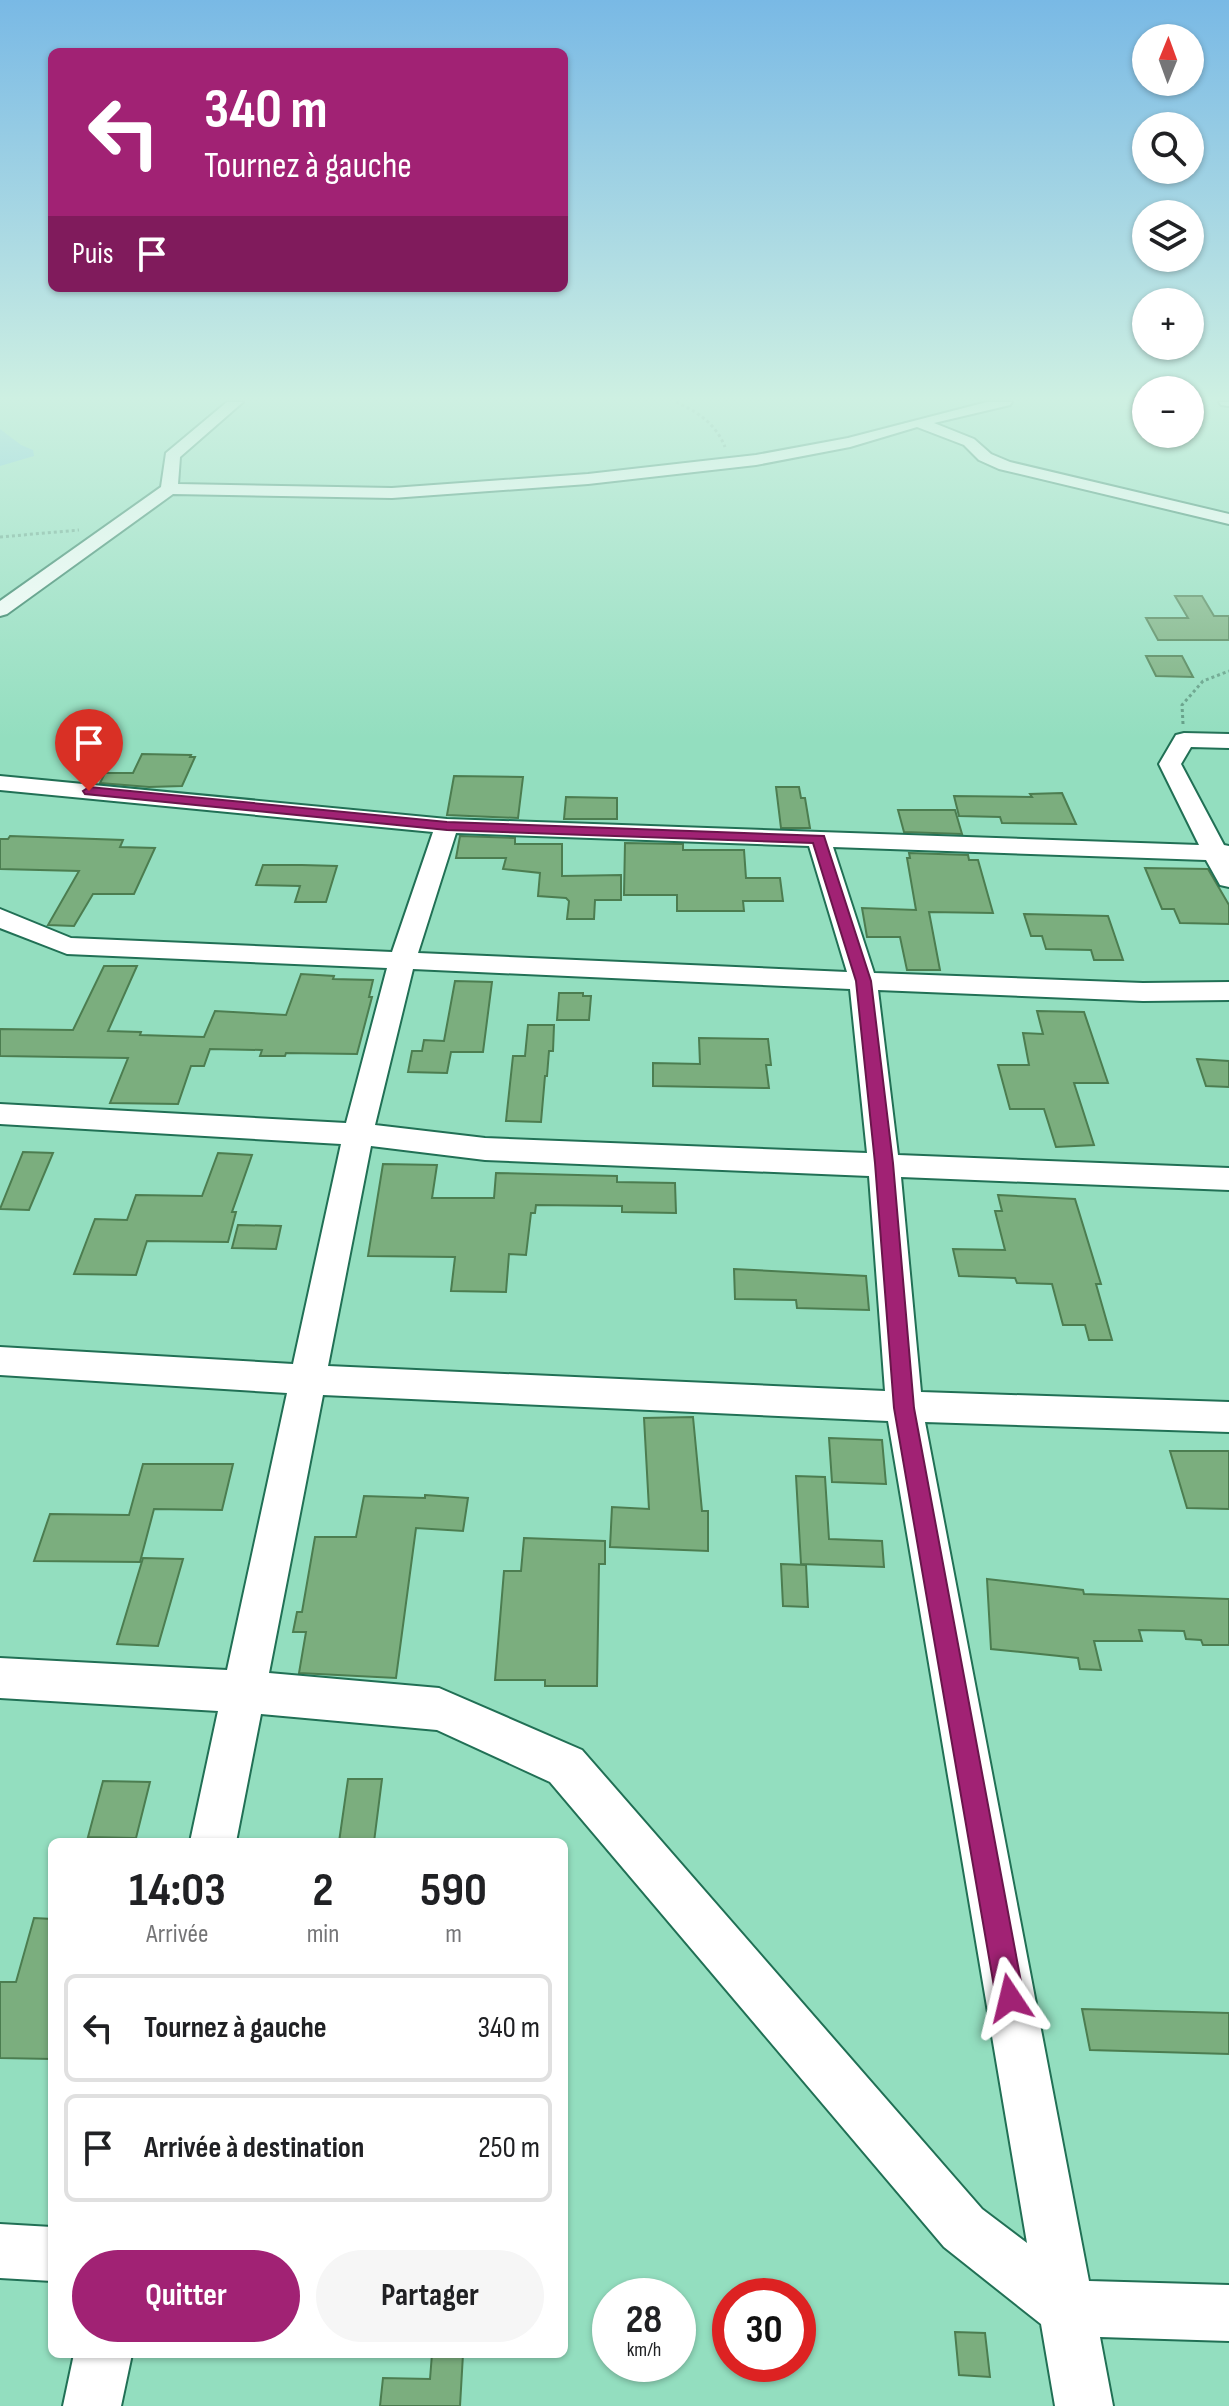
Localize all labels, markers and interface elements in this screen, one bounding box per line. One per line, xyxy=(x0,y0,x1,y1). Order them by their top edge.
north arrow xyxy=(1132,24,1204,96)
map controls xyxy=(1132,24,1204,448)
text: 340 m xyxy=(204,77,328,144)
icon: left xyxy=(72,80,176,184)
button: search xyxy=(1132,112,1204,184)
text: Tournez à gauche xyxy=(204,145,412,188)
button: layers xyxy=(1132,200,1204,272)
icon: arrive xyxy=(130,232,174,276)
text: Puis xyxy=(72,236,114,272)
button: + xyxy=(1132,288,1204,360)
button: − xyxy=(1132,376,1204,448)
pin xyxy=(55,709,123,791)
icon: arrive xyxy=(67,721,111,765)
text: 14:03 xyxy=(129,1862,226,1919)
text: 2 xyxy=(312,1862,333,1919)
text: 590 xyxy=(420,1862,487,1919)
text: Arrivée xyxy=(146,1919,208,1950)
text: min xyxy=(307,1919,339,1950)
text: m xyxy=(445,1919,462,1950)
position arrow xyxy=(968,1956,1052,2040)
icon: left xyxy=(76,2006,120,2050)
text: Tournez à gauche xyxy=(144,2010,327,2046)
text: 340 m xyxy=(477,2010,540,2046)
icon: arrive xyxy=(76,2126,120,2170)
text: Arrivée à destination xyxy=(144,2130,364,2166)
text: 250 m xyxy=(478,2130,540,2166)
button: Quitter xyxy=(72,2250,300,2342)
button: Partager xyxy=(316,2250,544,2342)
speed limit sign: 30 xyxy=(712,2278,816,2382)
text: 28 xyxy=(626,2296,662,2344)
text: km/h xyxy=(627,2338,661,2362)

